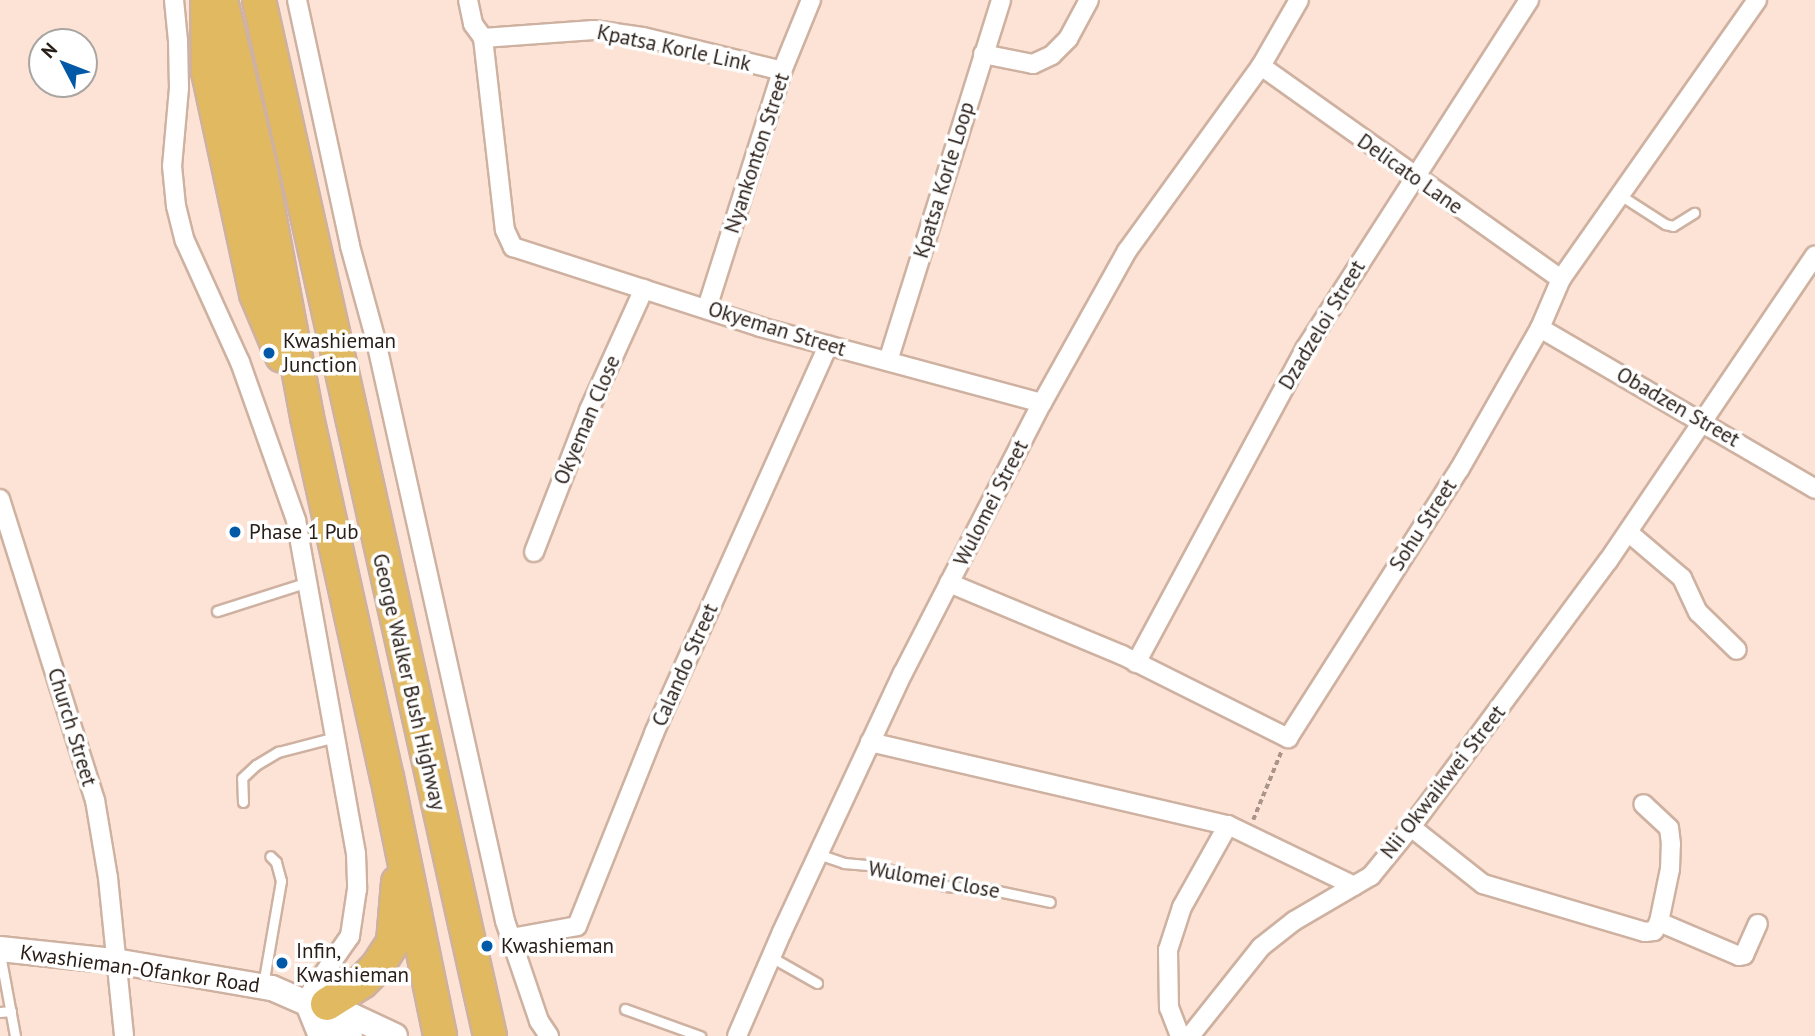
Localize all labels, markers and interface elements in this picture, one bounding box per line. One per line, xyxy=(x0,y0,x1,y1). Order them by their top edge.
street label: Kpatsa Korle Link xyxy=(595,19,753,77)
north arrow xyxy=(28,28,98,98)
text: N xyxy=(36,38,62,63)
street label: Nyankonton Street xyxy=(719,70,795,236)
street label: Kpatsa Korle Loop xyxy=(908,99,980,261)
street label: Delicato Lane xyxy=(1352,128,1468,220)
street label: Dzadzeloi Street xyxy=(1274,256,1370,394)
street label: Okyeman Street xyxy=(705,296,849,362)
place label: Kwashieman Junction xyxy=(283,328,396,378)
marker: Kwashieman Junction xyxy=(261,345,277,361)
street label: Okyeman Close xyxy=(548,352,626,488)
street label: Obadzen Street xyxy=(1612,362,1744,452)
street label: Wulomei Street xyxy=(948,436,1034,570)
street label: Sohu Street xyxy=(1384,474,1462,576)
place label: Phase 1 Pub xyxy=(249,519,358,545)
marker: Phase 1 Pub xyxy=(227,524,243,540)
street label: George Walker Bush Highway xyxy=(367,551,451,813)
street label: Calando Street xyxy=(647,600,723,730)
street label: Church Street xyxy=(42,665,102,789)
street label: Nii Okwaikwei Street xyxy=(1375,700,1511,864)
street label: Wulomei Close xyxy=(866,856,1002,904)
place label: Kwashieman xyxy=(501,933,614,959)
place label: Infin, Kwashieman xyxy=(296,938,409,988)
marker: Kwashieman xyxy=(479,938,495,954)
street label: Kwashieman-Ofankor Road xyxy=(18,940,262,998)
marker: Infin, Kwashieman xyxy=(274,955,290,971)

